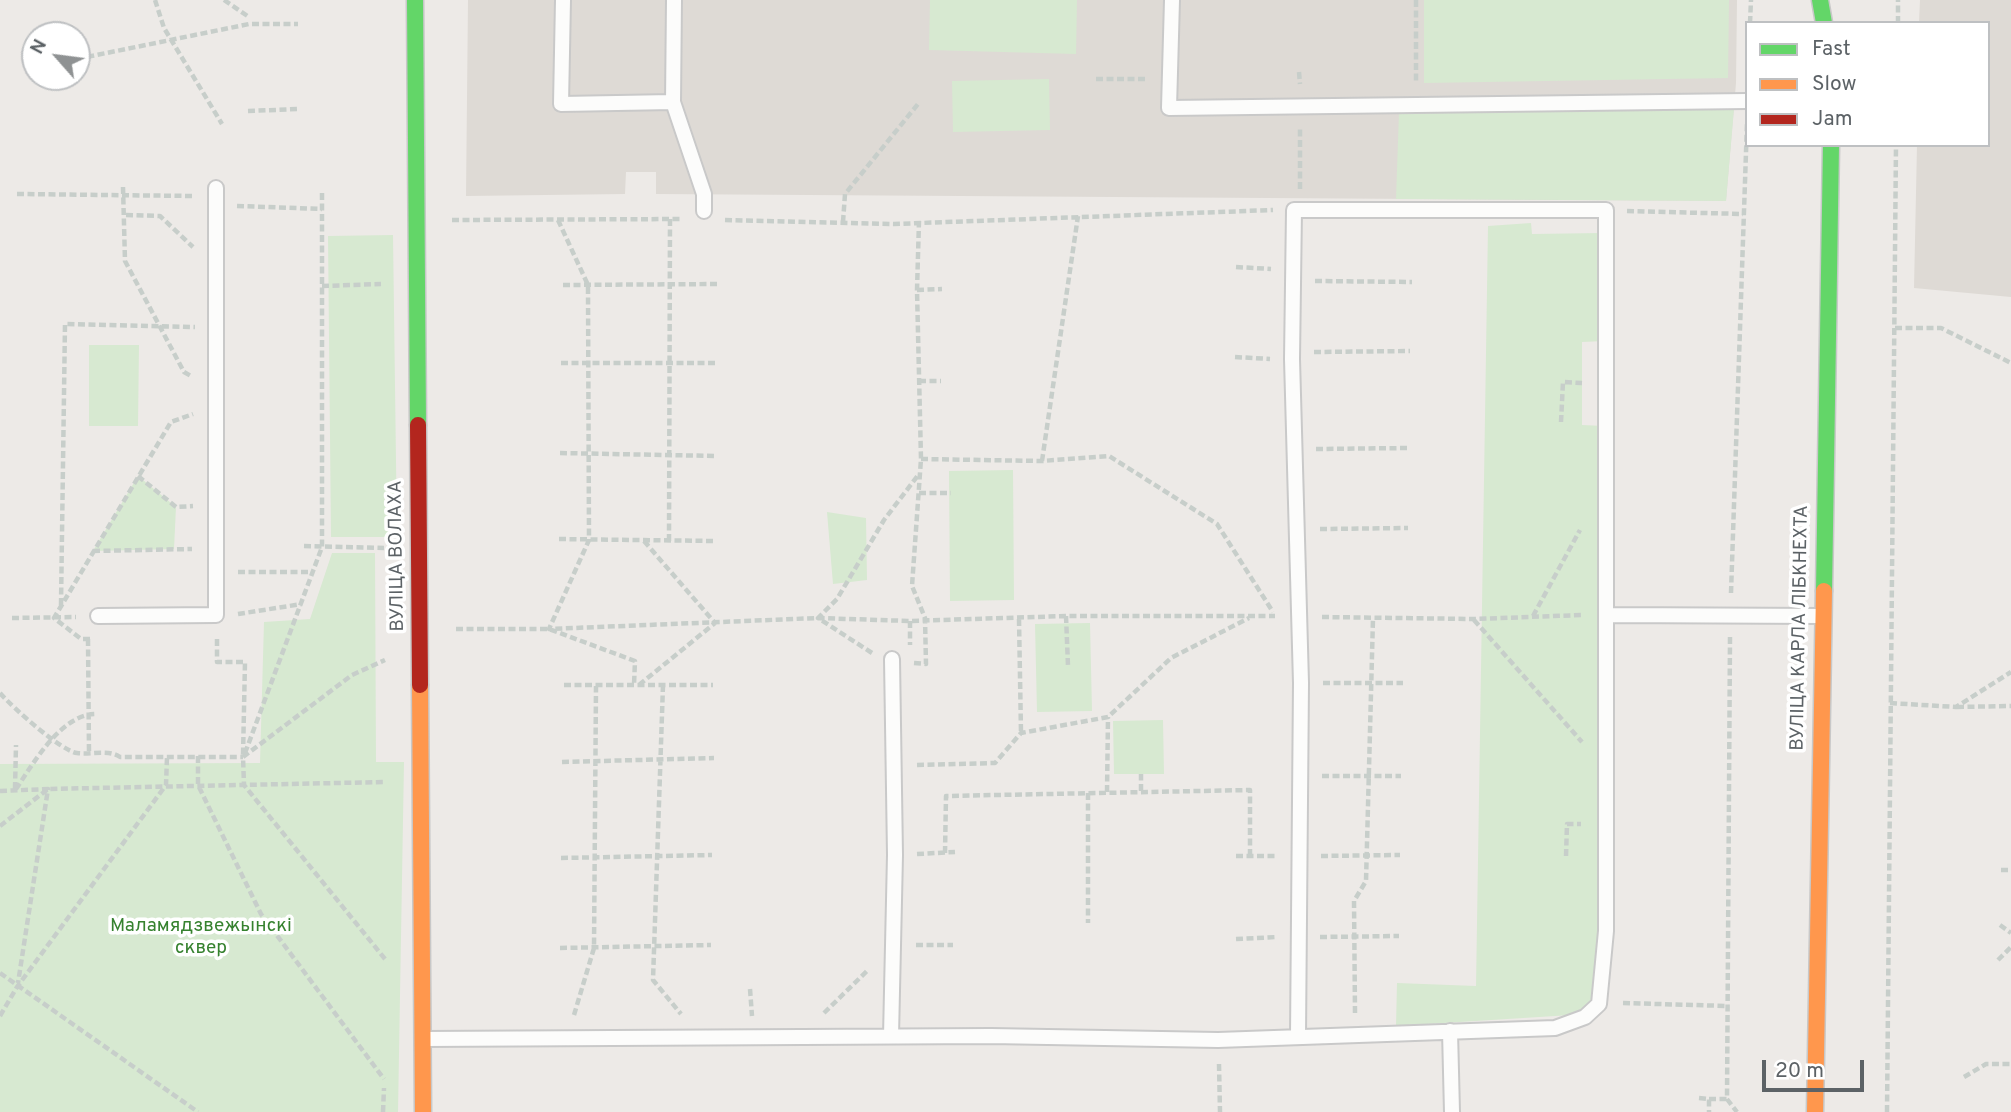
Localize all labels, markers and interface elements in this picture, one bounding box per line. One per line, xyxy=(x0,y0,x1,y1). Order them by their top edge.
north arrow xyxy=(21,21,91,91)
legend xyxy=(1745,21,1990,147)
text: N xyxy=(25,35,53,59)
text: Fast xyxy=(1812,36,1851,63)
text: Slow xyxy=(1812,71,1857,98)
text: Jam xyxy=(1812,106,1853,133)
street label: ВУЛІЦА ВОЛАХА xyxy=(385,480,411,632)
street label: ВУЛІЦА КАРЛА ЛІБКНЕХТА xyxy=(1787,505,1815,751)
park label: Маламядзвежынскі сквер xyxy=(110,916,292,960)
scale bar xyxy=(1766,1046,1868,1090)
text: 20 m xyxy=(1775,1058,1824,1085)

